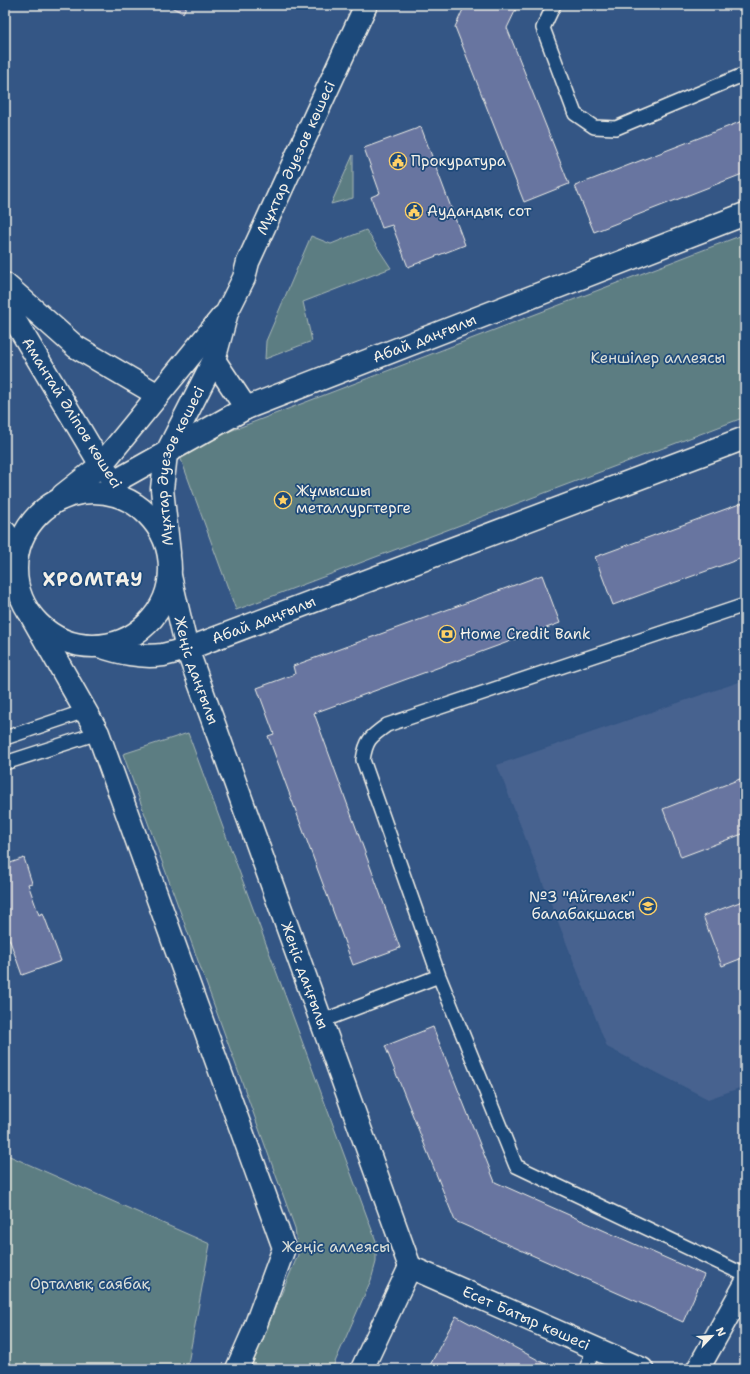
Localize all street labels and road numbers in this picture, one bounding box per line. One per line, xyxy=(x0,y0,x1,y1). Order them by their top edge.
street label: Мұхтар Әуезов көшесі xyxy=(252,78,340,238)
street label: Абай даңғылы xyxy=(370,309,479,368)
street label: Амантай Әліпов көшесі xyxy=(17,334,127,492)
street label: Мұхтар Әуезов көшесі xyxy=(152,383,209,547)
street label: Абай даңғылы xyxy=(209,591,319,649)
street label: Жеңіс даңғылы xyxy=(170,614,223,727)
street label: Жеңіс даңғылы xyxy=(276,919,333,1032)
street label: Есет Батыр көшесі xyxy=(459,1281,593,1355)

